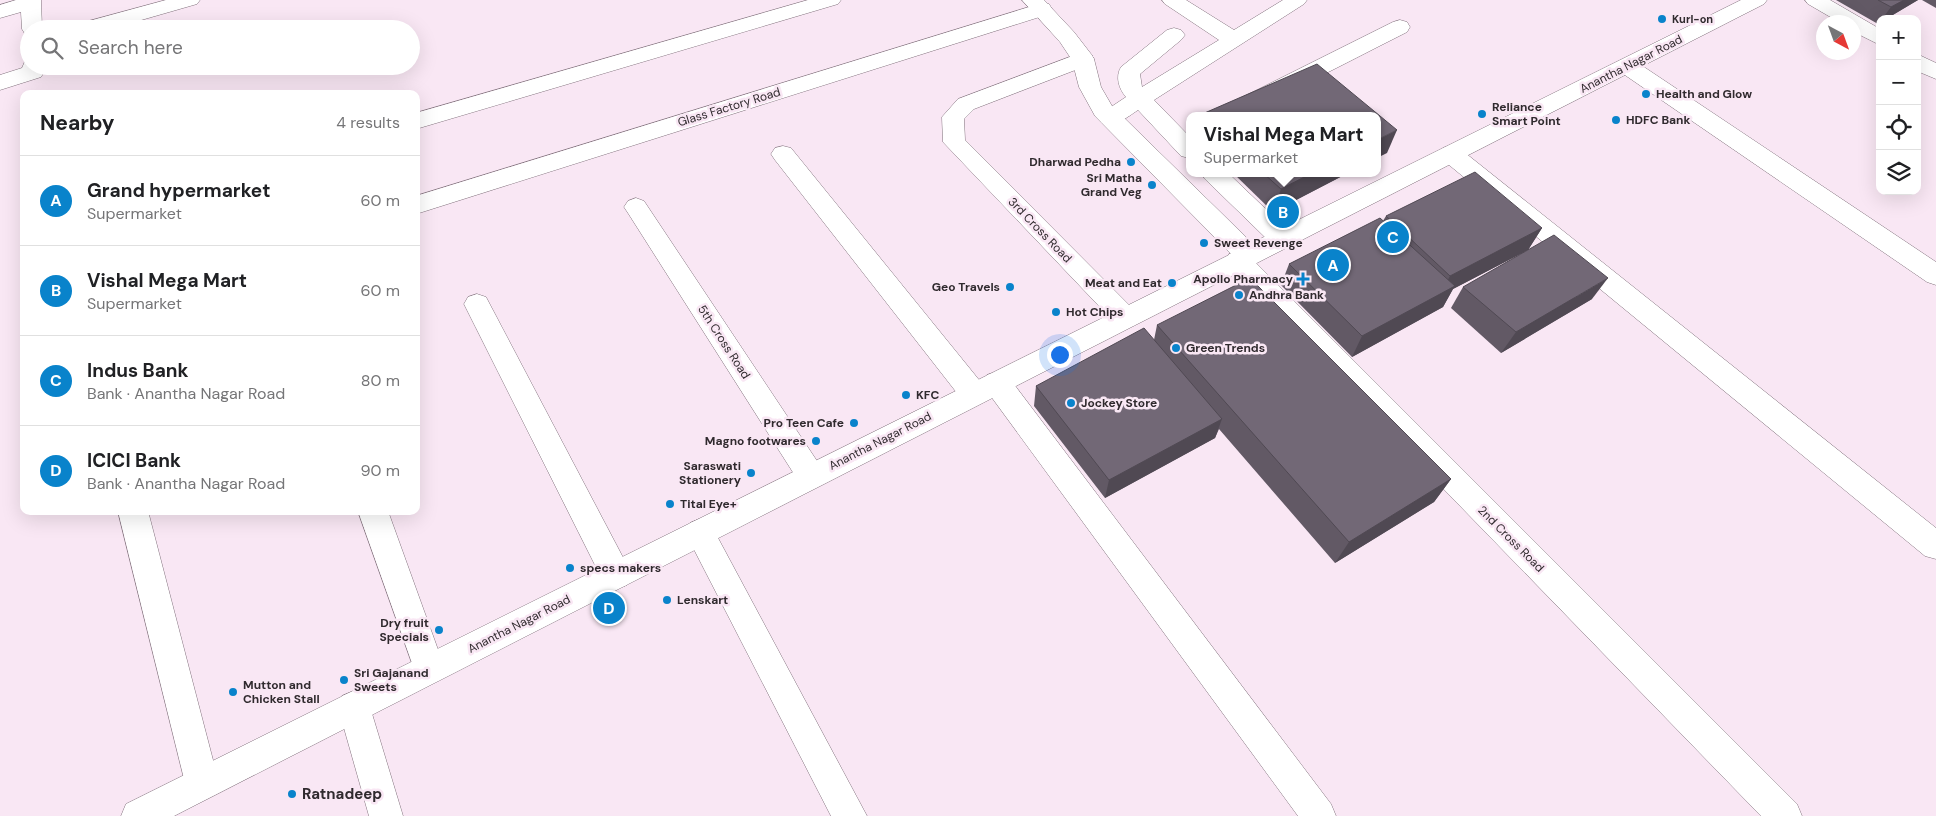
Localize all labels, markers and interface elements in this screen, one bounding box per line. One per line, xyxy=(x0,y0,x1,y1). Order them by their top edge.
place label: Kurl-on xyxy=(1672,12,1713,26)
marker: Kurl-on xyxy=(1656,13,1668,25)
north arrow xyxy=(1816,15,1861,60)
map controls xyxy=(1876,15,1921,195)
button: + xyxy=(1876,15,1921,60)
search box xyxy=(20,20,420,75)
street label: Anantha Nagar Road xyxy=(1577,31,1685,97)
icon: search xyxy=(38,34,66,62)
text: Search here xyxy=(78,35,183,60)
button: − xyxy=(1876,60,1921,105)
street label: Glass Factory Road xyxy=(676,84,782,130)
place label: Health and Glow xyxy=(1656,86,1752,102)
marker: Health and Glow xyxy=(1640,88,1652,100)
place label: Reliance Smart Point xyxy=(1492,99,1561,129)
button: locate xyxy=(1876,105,1921,150)
marker: Reliance Smart Point xyxy=(1476,108,1488,120)
text: Nearby xyxy=(40,109,114,137)
text: 4 results xyxy=(336,112,400,133)
popup xyxy=(1186,112,1381,177)
place label: HDFC Bank xyxy=(1626,112,1690,128)
marker: HDFC Bank xyxy=(1610,114,1622,126)
text: Vishal Mega Mart xyxy=(1203,122,1364,147)
text: Supermarket xyxy=(1203,147,1298,168)
button: layers xyxy=(1876,150,1921,195)
place label: Dharwad Pedha xyxy=(1029,154,1121,170)
marker: Dharwad Pedha xyxy=(1125,156,1137,168)
place label: Sri Matha Grand Veg xyxy=(1081,170,1142,200)
text: Grand hypermarket xyxy=(87,178,270,203)
marker: Sri Matha Grand Veg xyxy=(1146,179,1158,191)
text: A xyxy=(50,190,62,211)
text: 60 m xyxy=(360,190,400,211)
pin: B xyxy=(1267,193,1299,231)
street label: 3rd Cross Road xyxy=(1005,194,1075,266)
text: Supermarket xyxy=(87,203,182,224)
pin: C xyxy=(1377,218,1409,256)
place label: Sweet Revenge xyxy=(1214,235,1303,251)
marker: Sweet Revenge xyxy=(1198,237,1210,249)
pin: A xyxy=(1317,246,1349,284)
text: Vishal Mega Mart xyxy=(87,268,247,293)
place label: Apollo Pharmacy xyxy=(1193,271,1294,287)
marker: Apollo Pharmacy xyxy=(1297,273,1309,285)
place label: Meat and Eat xyxy=(1085,275,1162,291)
marker: Meat and Eat xyxy=(1166,277,1178,289)
place label: Geo Travels xyxy=(932,279,1000,295)
text: B xyxy=(51,280,61,301)
text: 60 m xyxy=(360,280,400,301)
marker: Geo Travels xyxy=(1004,281,1016,293)
place label: Andhra Bank xyxy=(1249,287,1324,303)
marker: Andhra Bank xyxy=(1233,289,1245,301)
text: Supermarket xyxy=(87,293,182,314)
street label: 5th Cross Road xyxy=(694,302,754,382)
place label: Hot Chips xyxy=(1066,304,1123,320)
marker: Hot Chips xyxy=(1050,306,1062,318)
place label: Green Trends xyxy=(1186,340,1265,356)
your location xyxy=(1047,342,1073,368)
marker: Green Trends xyxy=(1170,342,1182,354)
text: Indus Bank xyxy=(87,358,189,383)
text: C xyxy=(50,370,62,391)
text: 80 m xyxy=(361,370,400,391)
text: Bank · Anantha Nagar Road xyxy=(87,383,285,404)
place label: KFC xyxy=(916,387,940,403)
marker: KFC xyxy=(900,389,912,401)
place label: Jockey Store xyxy=(1081,395,1157,411)
marker: Jockey Store xyxy=(1065,397,1077,409)
street label: Anantha Nagar Road xyxy=(826,408,934,474)
place label: Pro Teen Cafe xyxy=(764,415,844,431)
marker: Pro Teen Cafe xyxy=(848,417,860,429)
place label: Magno footwares xyxy=(705,433,806,449)
marker: Magno footwares xyxy=(810,435,822,447)
text: ICICI Bank xyxy=(87,448,181,473)
place label: Saraswati Stationery xyxy=(679,458,742,488)
text: D xyxy=(50,460,62,481)
text: 90 m xyxy=(360,460,400,481)
marker: Saraswati Stationery xyxy=(745,467,757,479)
text: Bank · Anantha Nagar Road xyxy=(87,473,285,494)
place label: Tital Eye+ xyxy=(680,496,737,512)
marker: Tital Eye+ xyxy=(664,498,676,510)
street label: 2nd Cross Road xyxy=(1474,502,1548,576)
place label: specs makers xyxy=(580,560,661,576)
marker: specs makers xyxy=(564,562,576,574)
pin: D xyxy=(593,589,625,627)
street label: Anantha Nagar Road xyxy=(465,591,573,657)
place label: Lenskart xyxy=(677,592,728,608)
marker: Lenskart xyxy=(661,594,673,606)
place label: Dry fruit Specials xyxy=(379,615,429,645)
marker: Dry fruit Specials xyxy=(433,624,445,636)
place label: Sri Gajanand Sweets xyxy=(354,665,429,695)
marker: Sri Gajanand Sweets xyxy=(338,674,350,686)
place label: Mutton and Chicken Stall xyxy=(243,677,320,707)
marker: Mutton and Chicken Stall xyxy=(227,686,239,698)
place label: Ratnadeep xyxy=(302,784,382,804)
marker: Ratnadeep xyxy=(286,788,298,800)

